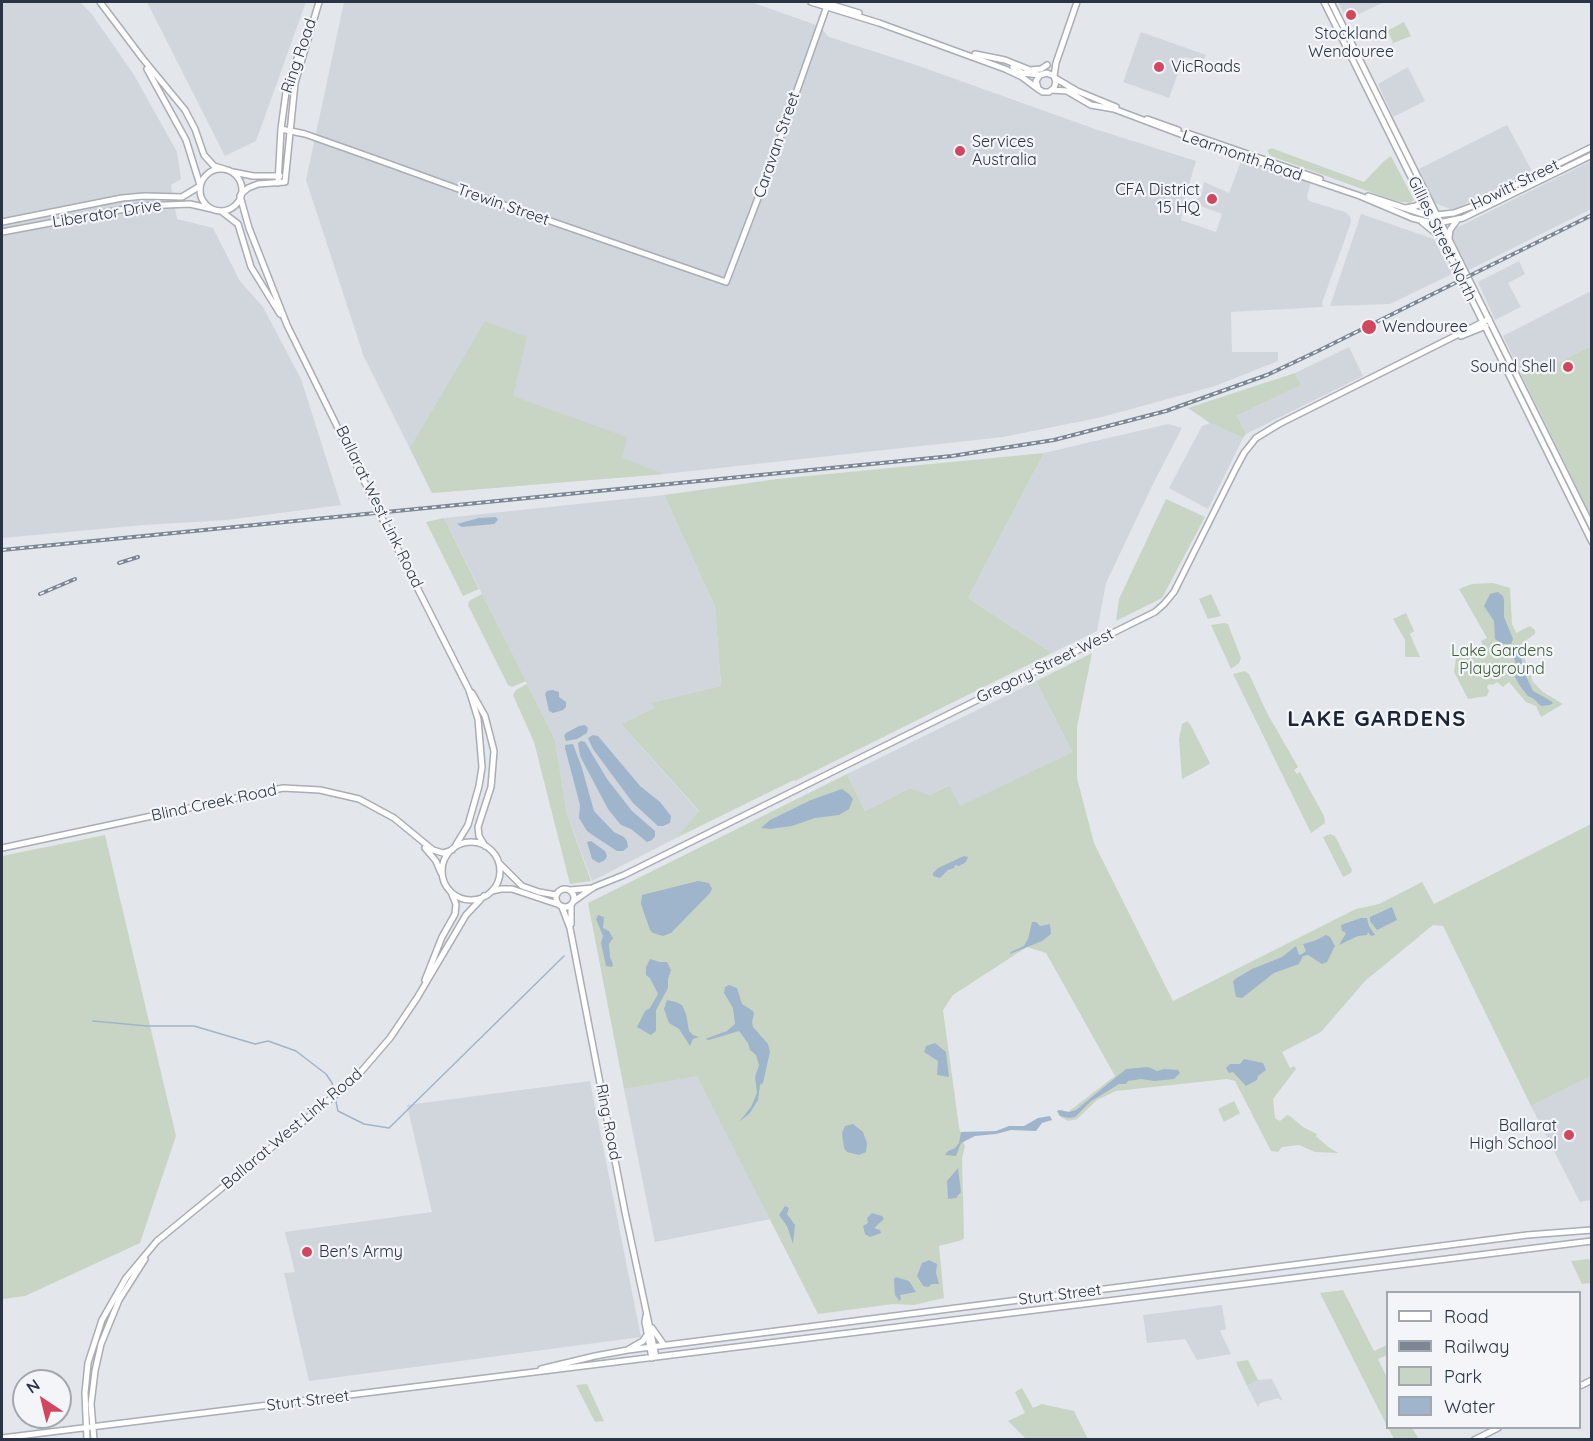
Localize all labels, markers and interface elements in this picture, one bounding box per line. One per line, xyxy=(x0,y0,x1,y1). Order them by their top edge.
marker: Stockland Wendouree xyxy=(1344,8,1358,22)
street label: Ring Road xyxy=(277,16,321,96)
place label: Stockland Wendouree xyxy=(1308,24,1394,62)
place label: VicRoads xyxy=(1171,57,1241,77)
marker: VicRoads xyxy=(1152,60,1166,74)
street label: Caravan Street xyxy=(750,89,804,201)
street label: Learmonth Road xyxy=(1180,126,1304,186)
place label: Services Australia xyxy=(972,132,1037,170)
marker: Services Australia xyxy=(953,144,967,158)
street label: Howitt Street xyxy=(1468,155,1562,215)
street label: Gillies Street North xyxy=(1403,174,1481,304)
street label: Trewin Street xyxy=(454,180,552,230)
place label: CFA District 15 HQ xyxy=(1115,180,1200,218)
marker: CFA District 15 HQ xyxy=(1205,192,1219,206)
street label: Liberator Drive xyxy=(51,196,163,232)
place label: Wendouree xyxy=(1382,317,1468,337)
marker: Wendouree xyxy=(1360,318,1378,336)
place label: Sound Shell xyxy=(1470,357,1556,377)
marker: Sound Shell xyxy=(1561,360,1575,374)
street label: Ballarat West Link Road xyxy=(331,423,427,591)
street label: Gregory Street West xyxy=(973,624,1117,708)
park label: Lake Gardens Playground xyxy=(1451,641,1553,679)
district label: LAKE GARDENS xyxy=(1287,706,1467,732)
street label: Blind Creek Road xyxy=(150,780,278,826)
street label: Ballarat West Link Road xyxy=(218,1064,366,1194)
street label: Ring Road xyxy=(591,1082,625,1162)
place label: Ballarat High School xyxy=(1469,1116,1557,1154)
marker: Ballarat High School xyxy=(1562,1128,1576,1142)
place label: Ben's Army xyxy=(319,1242,403,1262)
marker: Ben's Army xyxy=(300,1245,314,1259)
street label: Sturt Street xyxy=(1018,1280,1102,1310)
legend xyxy=(1386,1291,1581,1429)
text: Road xyxy=(1444,1305,1489,1328)
text: Railway xyxy=(1444,1335,1510,1358)
text: Park xyxy=(1444,1365,1482,1388)
north arrow xyxy=(12,1369,72,1429)
text: N xyxy=(22,1374,43,1397)
street label: Sturt Street xyxy=(266,1386,350,1416)
text: Water xyxy=(1444,1395,1495,1418)

